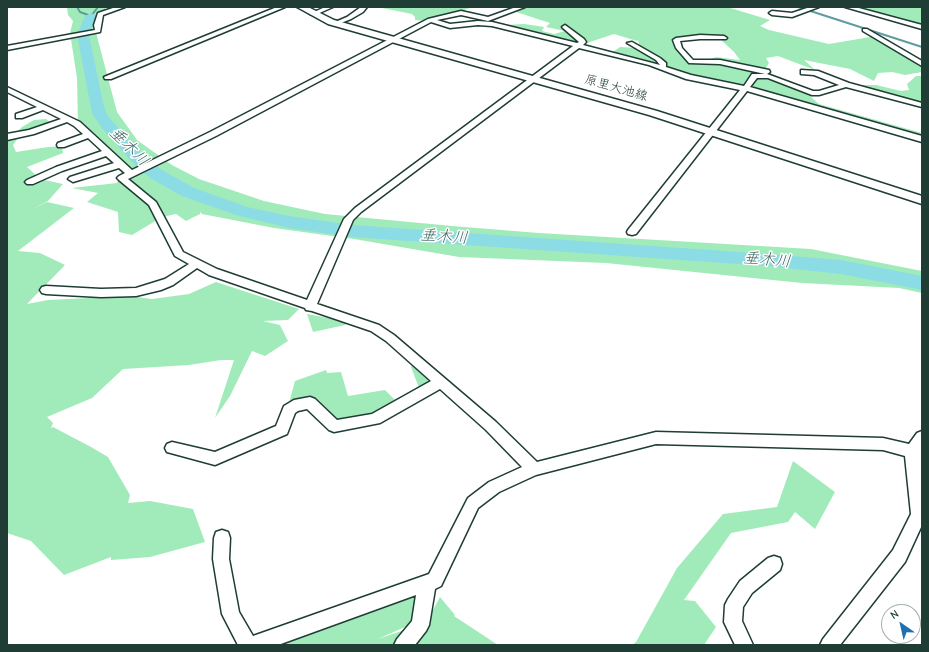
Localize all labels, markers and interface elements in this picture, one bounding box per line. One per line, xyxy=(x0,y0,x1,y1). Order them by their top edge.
street label: 原里大池線 xyxy=(583,72,649,104)
water label: 垂木川 xyxy=(105,123,153,171)
water label: 垂木川 xyxy=(419,226,469,248)
water label: 垂木川 xyxy=(742,248,792,272)
north arrow xyxy=(881,604,921,644)
text: N xyxy=(888,607,901,622)

